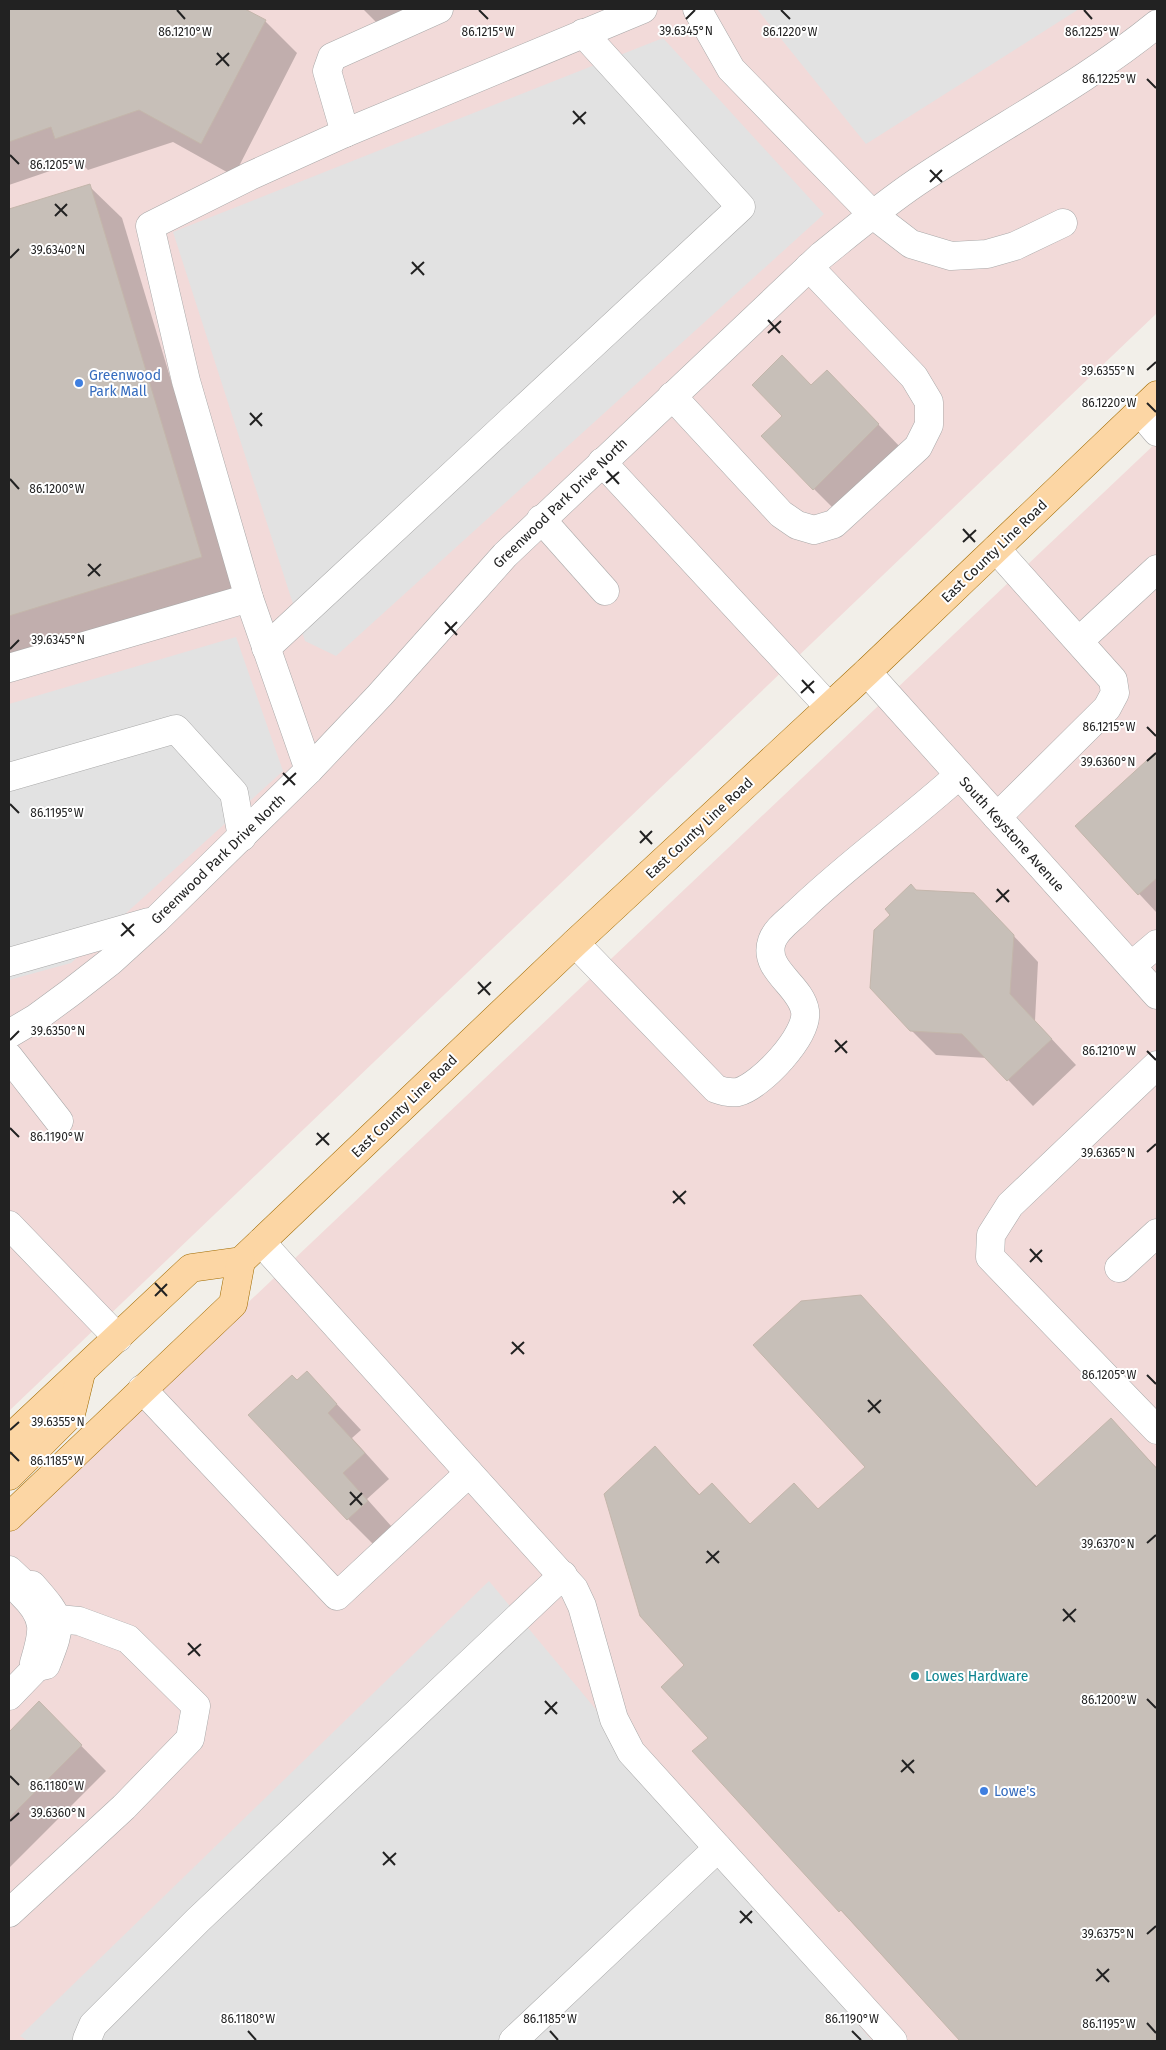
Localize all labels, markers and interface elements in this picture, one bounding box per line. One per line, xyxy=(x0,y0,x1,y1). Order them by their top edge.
text: 39.6345°N xyxy=(659,24,713,38)
text: 86.1210°W xyxy=(158,25,212,39)
text: 86.1215°W xyxy=(462,25,514,39)
text: 86.1220°W xyxy=(763,25,817,39)
text: 86.1225°W xyxy=(1065,25,1119,39)
text: 86.1225°W xyxy=(1082,72,1136,86)
text: 86.1205°W xyxy=(30,158,84,172)
text: 39.6340°N xyxy=(31,243,85,257)
text: 39.6355°N xyxy=(1081,364,1135,378)
place label: Greenwood Park Mall xyxy=(89,367,161,400)
marker: Greenwood Park Mall xyxy=(73,377,85,389)
text: 86.1220°W xyxy=(1082,396,1136,410)
street label: Greenwood Park Drive North xyxy=(490,435,631,572)
text: 86.1200°W xyxy=(29,482,85,496)
street label: East County Line Road xyxy=(938,496,1051,606)
text: 39.6345°N xyxy=(31,633,85,647)
text: 86.1215°W xyxy=(1083,720,1135,734)
text: 39.6360°N xyxy=(1081,755,1135,769)
street label: South Keystone Avenue xyxy=(955,773,1068,895)
street label: East County Line Road xyxy=(642,774,757,883)
street label: Greenwood Park Drive North xyxy=(148,791,289,928)
text: 86.1195°W xyxy=(30,806,84,820)
text: 39.6350°N xyxy=(31,1024,85,1038)
text: 86.1210°W xyxy=(1082,1044,1136,1058)
street label: East County Line Road xyxy=(348,1051,461,1161)
text: 86.1190°W xyxy=(30,1130,84,1144)
text: 39.6365°N xyxy=(1081,1146,1135,1160)
text: 86.1205°W xyxy=(1082,1368,1136,1382)
text: 39.6355°N xyxy=(31,1415,85,1429)
text: 86.1185°W xyxy=(30,1454,84,1468)
text: 39.6370°N xyxy=(1081,1537,1135,1551)
place label: Lowes Hardware xyxy=(925,1668,1028,1685)
marker: Lowes Hardware xyxy=(909,1670,921,1682)
text: 86.1200°W xyxy=(1081,1693,1137,1707)
text: 86.1180°W xyxy=(30,1779,84,1793)
place label: Lowe's xyxy=(994,1783,1036,1800)
marker: Lowe's xyxy=(978,1785,990,1797)
text: 39.6360°N xyxy=(31,1806,85,1820)
text: 39.6375°N xyxy=(1082,1927,1134,1941)
text: 86.1180°W xyxy=(221,2012,275,2026)
text: 86.1185°W xyxy=(523,2012,577,2026)
text: 86.1190°W xyxy=(825,2012,879,2026)
text: 86.1195°W xyxy=(1082,2017,1136,2031)

